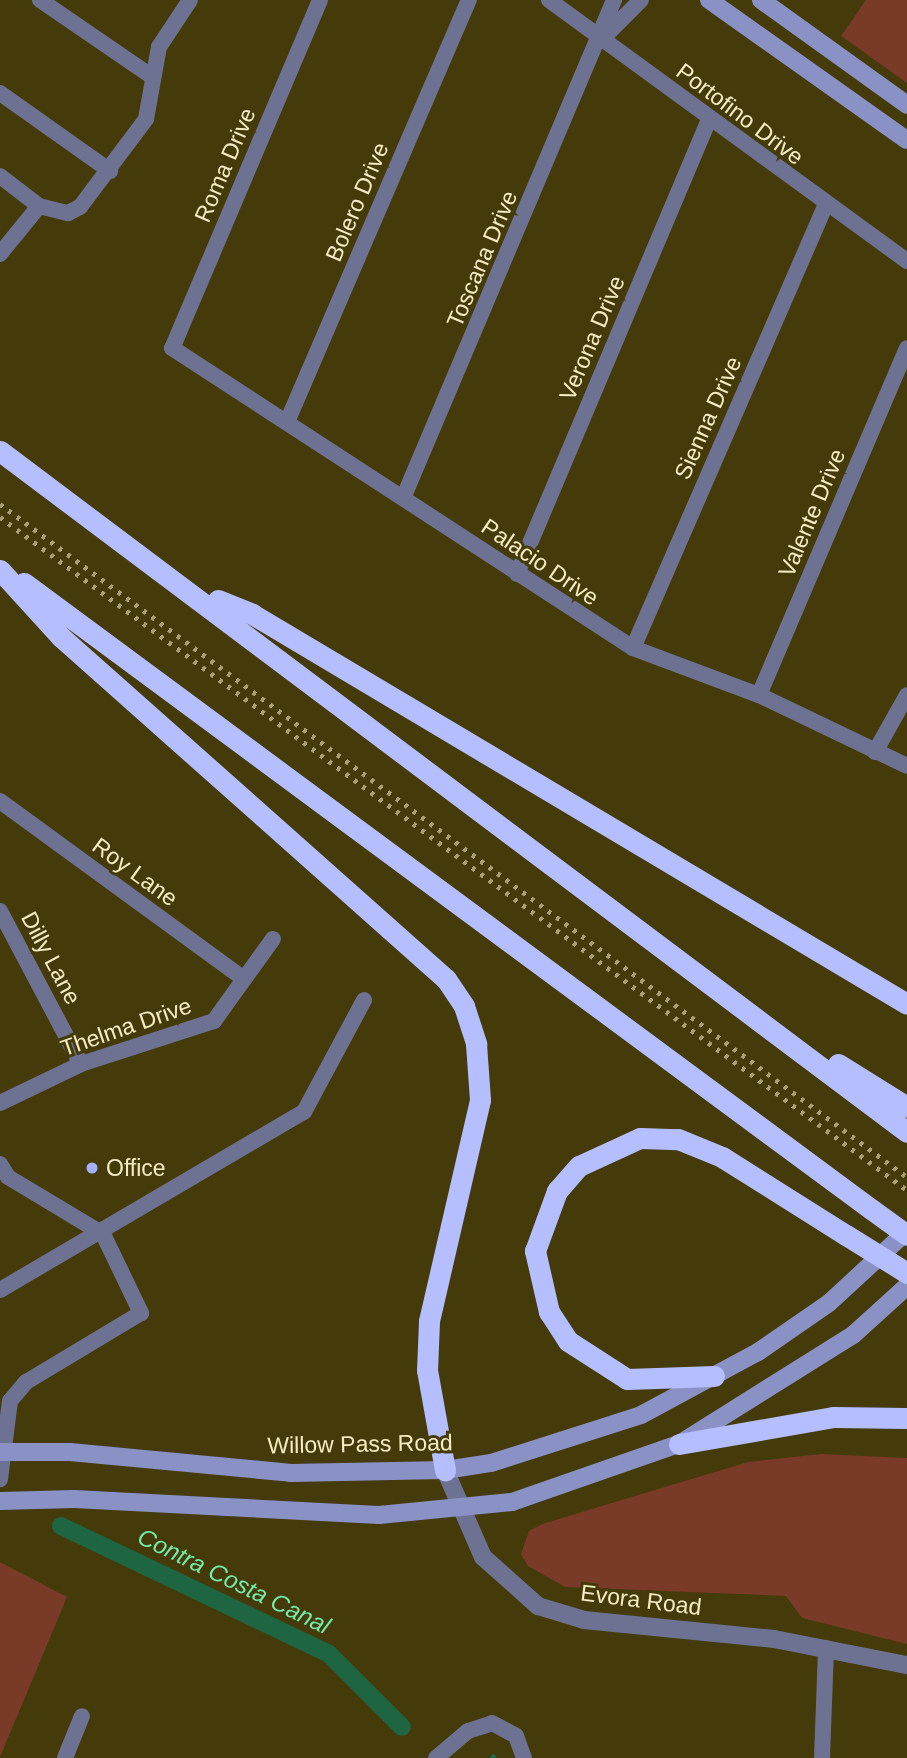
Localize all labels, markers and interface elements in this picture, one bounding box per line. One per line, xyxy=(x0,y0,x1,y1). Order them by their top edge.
street label: Portofino Drive xyxy=(671,57,809,171)
street label: Roma Drive xyxy=(189,104,261,226)
street label: Bolero Drive xyxy=(320,138,394,266)
street label: Toscana Drive xyxy=(441,187,523,331)
street label: Verona Drive xyxy=(553,271,631,405)
street label: Sienna Drive xyxy=(669,352,747,484)
street label: Valente Drive xyxy=(773,445,851,581)
street label: Palacio Drive xyxy=(476,513,604,611)
street label: Roy Lane xyxy=(87,832,183,912)
street label: Dilly Lane xyxy=(15,907,87,1009)
street label: Thelma Drive xyxy=(57,992,195,1062)
place label: Office xyxy=(106,1154,166,1182)
marker: Office xyxy=(84,1160,100,1176)
street label: Willow Pass Road xyxy=(267,1429,453,1459)
water label: Contra Costa Canal xyxy=(133,1522,335,1640)
street label: Evora Road xyxy=(579,1579,703,1621)

